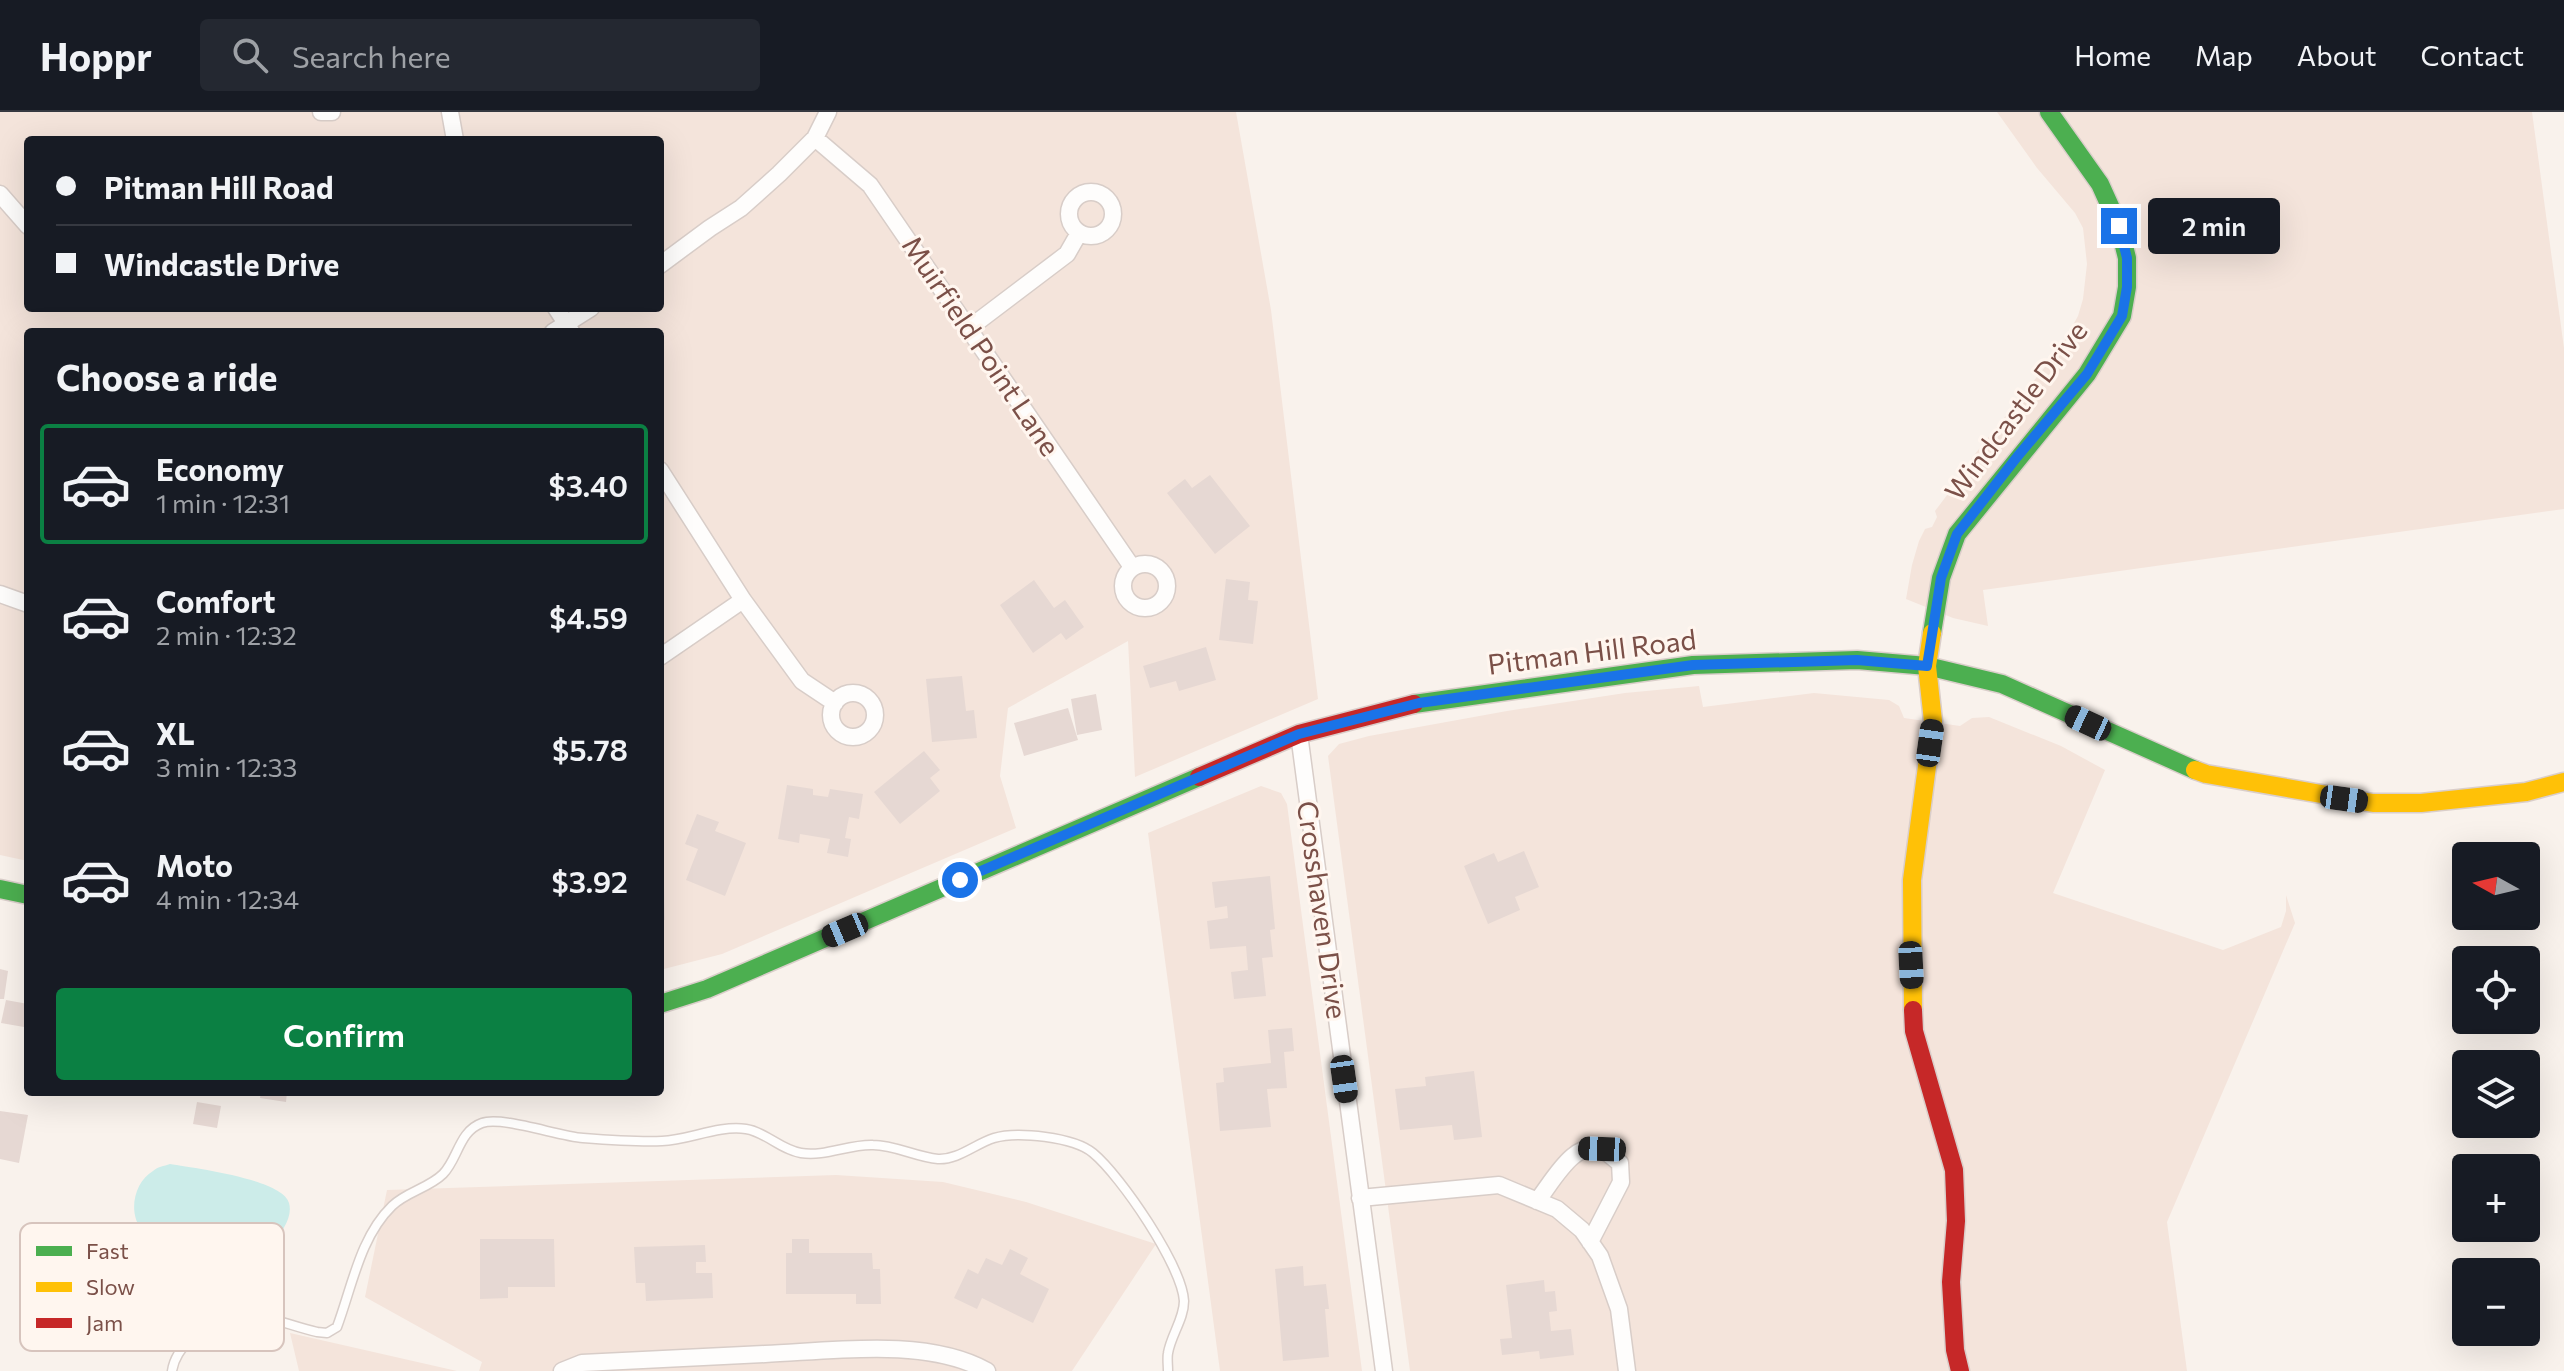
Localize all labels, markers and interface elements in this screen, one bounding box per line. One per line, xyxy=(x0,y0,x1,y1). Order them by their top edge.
search box xyxy=(200,19,760,91)
text: Hoppr xyxy=(40,32,152,79)
icon: search xyxy=(228,33,272,77)
text: Search here xyxy=(292,37,451,74)
text: Home xyxy=(2074,38,2151,72)
text: Map xyxy=(2195,38,2253,72)
text: About xyxy=(2297,38,2377,72)
text: Contact xyxy=(2421,38,2524,72)
text: Pitman Hill Road xyxy=(104,168,333,205)
callout: 2 min xyxy=(2147,198,2279,254)
route end xyxy=(2101,208,2137,244)
text: 2 min xyxy=(2182,210,2246,241)
street label: Muirfield Point Lane xyxy=(896,229,1068,462)
text: Windcastle Drive xyxy=(104,245,339,282)
street label: Windcastle Drive xyxy=(1937,314,2094,507)
text: Choose a ride xyxy=(56,354,277,398)
icon: car xyxy=(60,448,132,520)
text: Economy xyxy=(156,450,284,487)
text: $3.40 xyxy=(549,466,628,503)
text: 1 min · 12:31 xyxy=(156,487,290,518)
icon: car xyxy=(60,580,132,652)
text: Comfort xyxy=(156,582,275,619)
text: $4.59 xyxy=(549,598,628,635)
text: 2 min · 12:32 xyxy=(156,619,297,650)
street label: Pitman Hill Road xyxy=(1486,621,1698,681)
car xyxy=(2061,702,2115,744)
icon: car xyxy=(60,712,132,784)
text: XL xyxy=(156,714,195,751)
car xyxy=(1915,718,1945,768)
text: $5.78 xyxy=(552,730,628,767)
text: 3 min · 12:33 xyxy=(156,751,297,782)
car xyxy=(2319,784,2369,814)
street label: Crosshaven Drive xyxy=(1291,799,1355,1021)
north arrow xyxy=(2452,842,2540,930)
map controls xyxy=(2452,842,2540,1346)
icon: car xyxy=(60,844,132,916)
text: Moto xyxy=(156,846,233,883)
text: $3.92 xyxy=(552,862,628,899)
route start xyxy=(942,862,978,898)
text: 4 min · 12:34 xyxy=(156,883,299,914)
car xyxy=(818,910,872,950)
car xyxy=(1898,940,1924,990)
button: locate xyxy=(2452,946,2540,1034)
button: Confirm xyxy=(56,988,632,1080)
button: layers xyxy=(2452,1050,2540,1138)
car xyxy=(1329,1054,1359,1104)
car xyxy=(1578,1136,1626,1162)
button: + xyxy=(2452,1154,2540,1242)
legend xyxy=(20,1223,284,1351)
text: Fast xyxy=(86,1237,129,1264)
button: − xyxy=(2452,1258,2540,1346)
text: Slow xyxy=(86,1273,135,1300)
text: Jam xyxy=(86,1309,123,1336)

